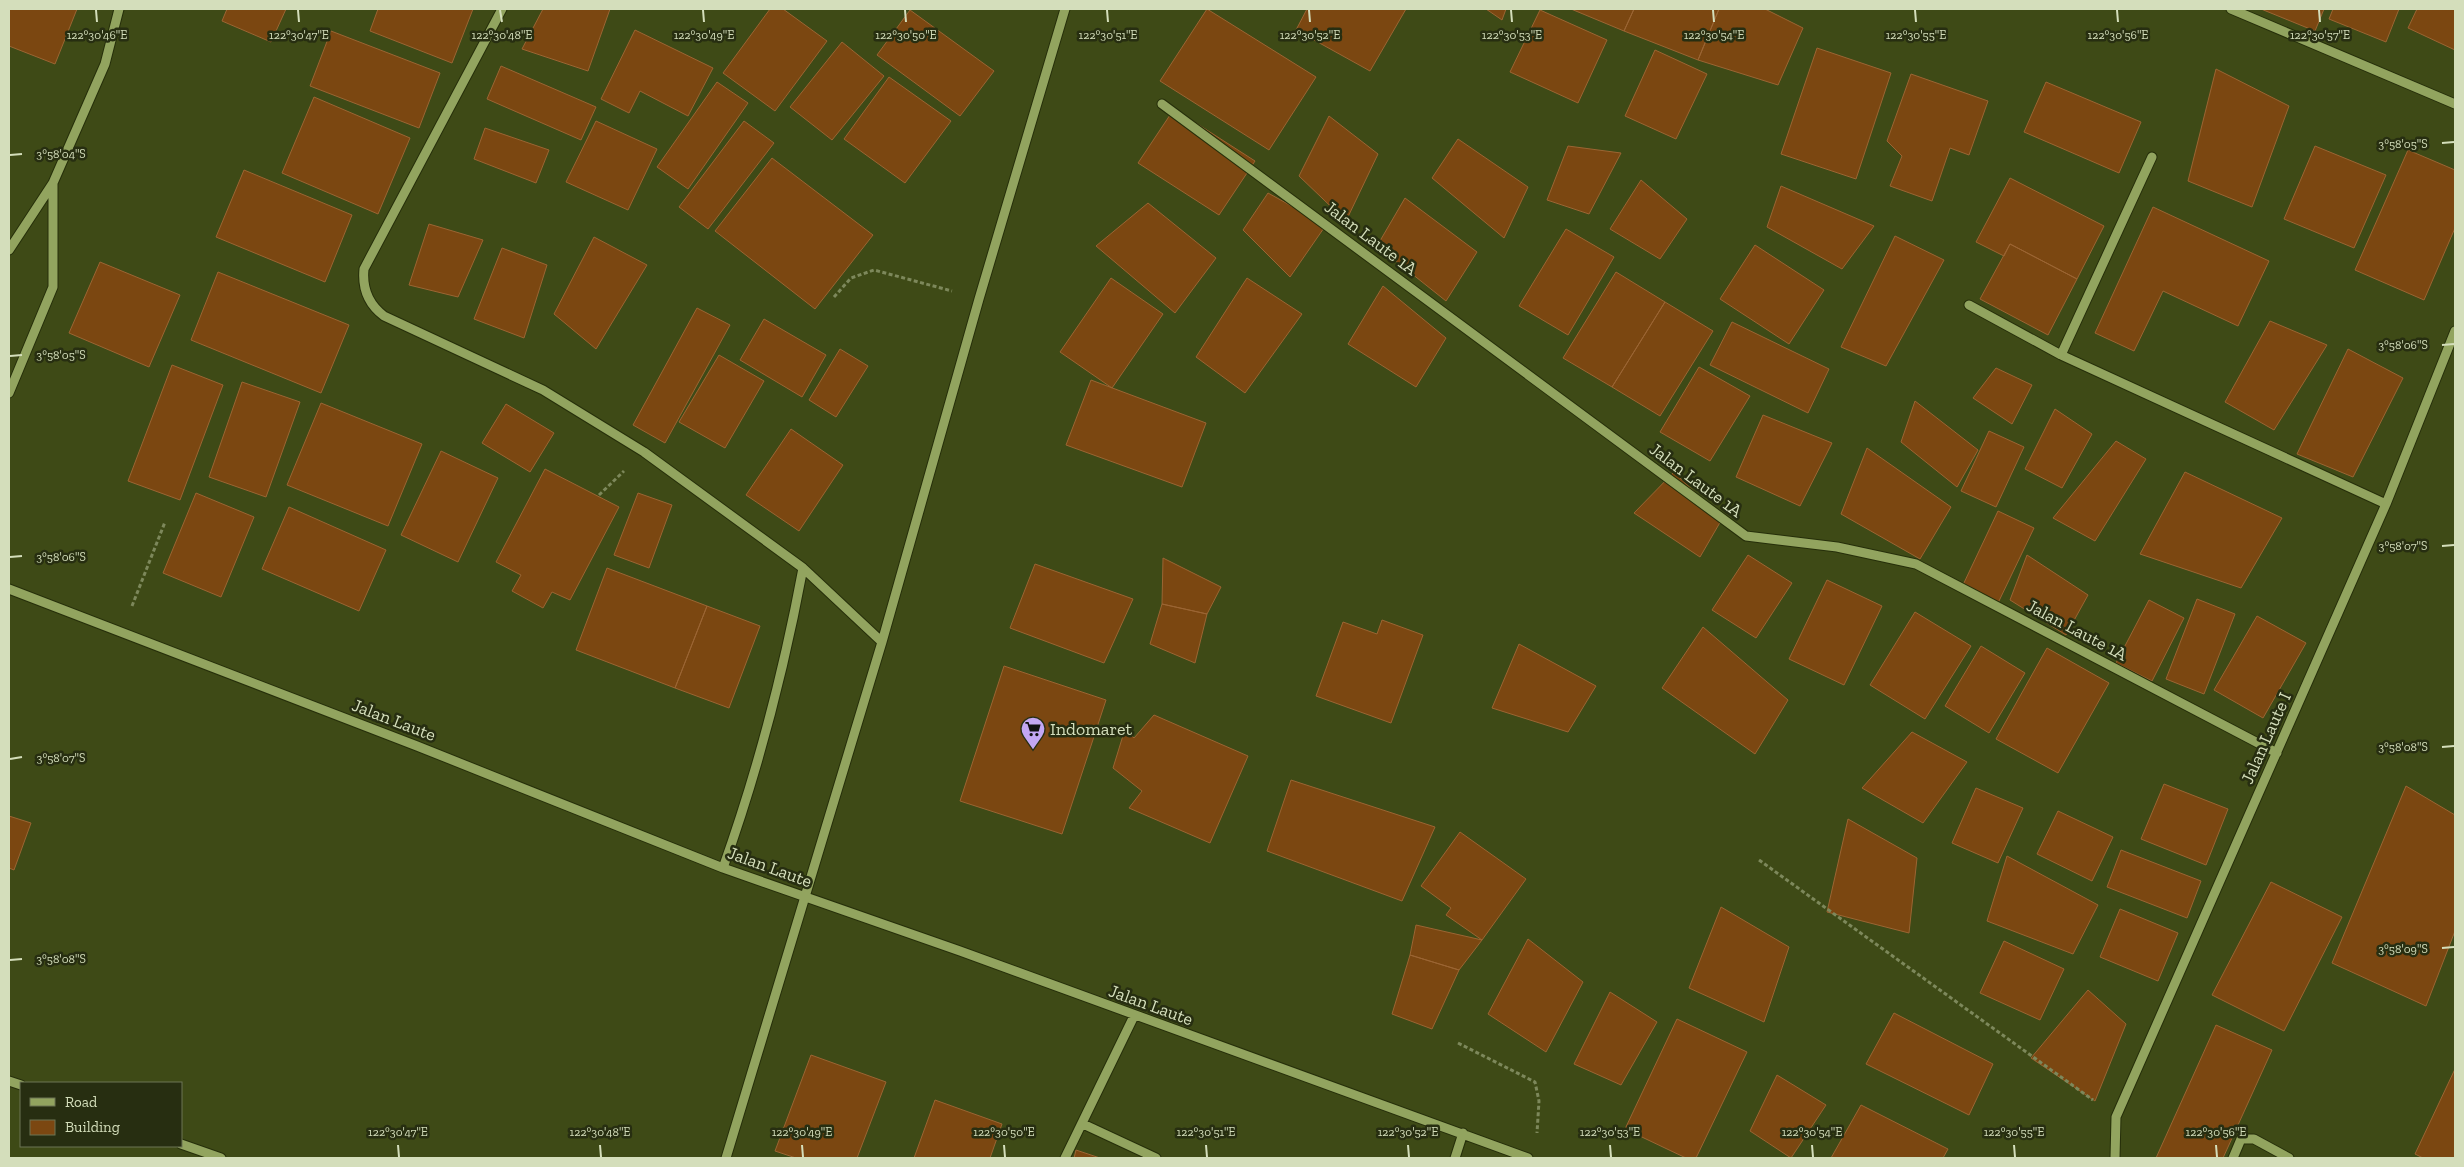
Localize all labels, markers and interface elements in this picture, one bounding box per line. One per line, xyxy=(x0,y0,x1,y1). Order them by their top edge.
text: 122°30'46"E xyxy=(67,28,127,42)
text: 122°30'47"E xyxy=(269,28,329,42)
text: 122°30'48"E xyxy=(472,28,532,42)
text: 122°30'49"E xyxy=(674,28,734,42)
text: 122°30'50"E xyxy=(875,28,937,42)
text: 122°30'51"E xyxy=(1079,28,1137,42)
text: 122°30'52"E xyxy=(1280,28,1340,42)
text: 122°30'53"E xyxy=(1482,28,1542,42)
text: 122°30'54"E xyxy=(1684,28,1744,42)
text: 122°30'55"E xyxy=(1886,28,1946,42)
text: 122°30'56"E xyxy=(2088,28,2148,42)
text: 122°30'57"E xyxy=(2290,28,2350,42)
text: 3°58'05"S xyxy=(2378,137,2428,151)
text: 3°58'04"S xyxy=(36,147,86,161)
street label: Jalan Laute 1A xyxy=(1320,196,1422,280)
text: 3°58'06"S xyxy=(2378,338,2428,352)
text: 3°58'05"S xyxy=(36,348,86,362)
street label: Jalan Laute 1A xyxy=(1645,438,1747,522)
text: 3°58'07"S xyxy=(2379,539,2427,553)
text: 3°58'06"S xyxy=(36,550,86,564)
street label: Jalan Laute 1A xyxy=(2023,594,2131,666)
street label: Jalan Laute I xyxy=(2236,689,2296,787)
street label: Jalan Laute xyxy=(349,694,439,746)
supermarket icon: Indomaret xyxy=(1020,716,1046,750)
place label: Indomaret xyxy=(1050,718,1132,740)
text: 3°58'08"S xyxy=(2378,740,2428,754)
text: 3°58'07"S xyxy=(37,751,85,765)
street label: Jalan Laute xyxy=(725,842,815,892)
text: 3°58'09"S xyxy=(2378,942,2428,956)
text: 3°58'08"S xyxy=(36,952,86,966)
street label: Jalan Laute xyxy=(1106,980,1196,1030)
legend xyxy=(20,1082,182,1147)
text: Road xyxy=(65,1093,98,1111)
text: Building xyxy=(65,1118,120,1136)
text: 122°30'47"E xyxy=(368,1125,428,1139)
text: 122°30'48"E xyxy=(570,1125,630,1139)
text: 122°30'49"E xyxy=(772,1125,832,1139)
text: 122°30'50"E xyxy=(973,1125,1035,1139)
text: 122°30'51"E xyxy=(1177,1125,1235,1139)
text: 122°30'52"E xyxy=(1378,1125,1438,1139)
text: 122°30'53"E xyxy=(1580,1125,1640,1139)
text: 122°30'54"E xyxy=(1782,1125,1842,1139)
text: 122°30'55"E xyxy=(1984,1125,2044,1139)
text: 122°30'56"E xyxy=(2186,1125,2246,1139)

